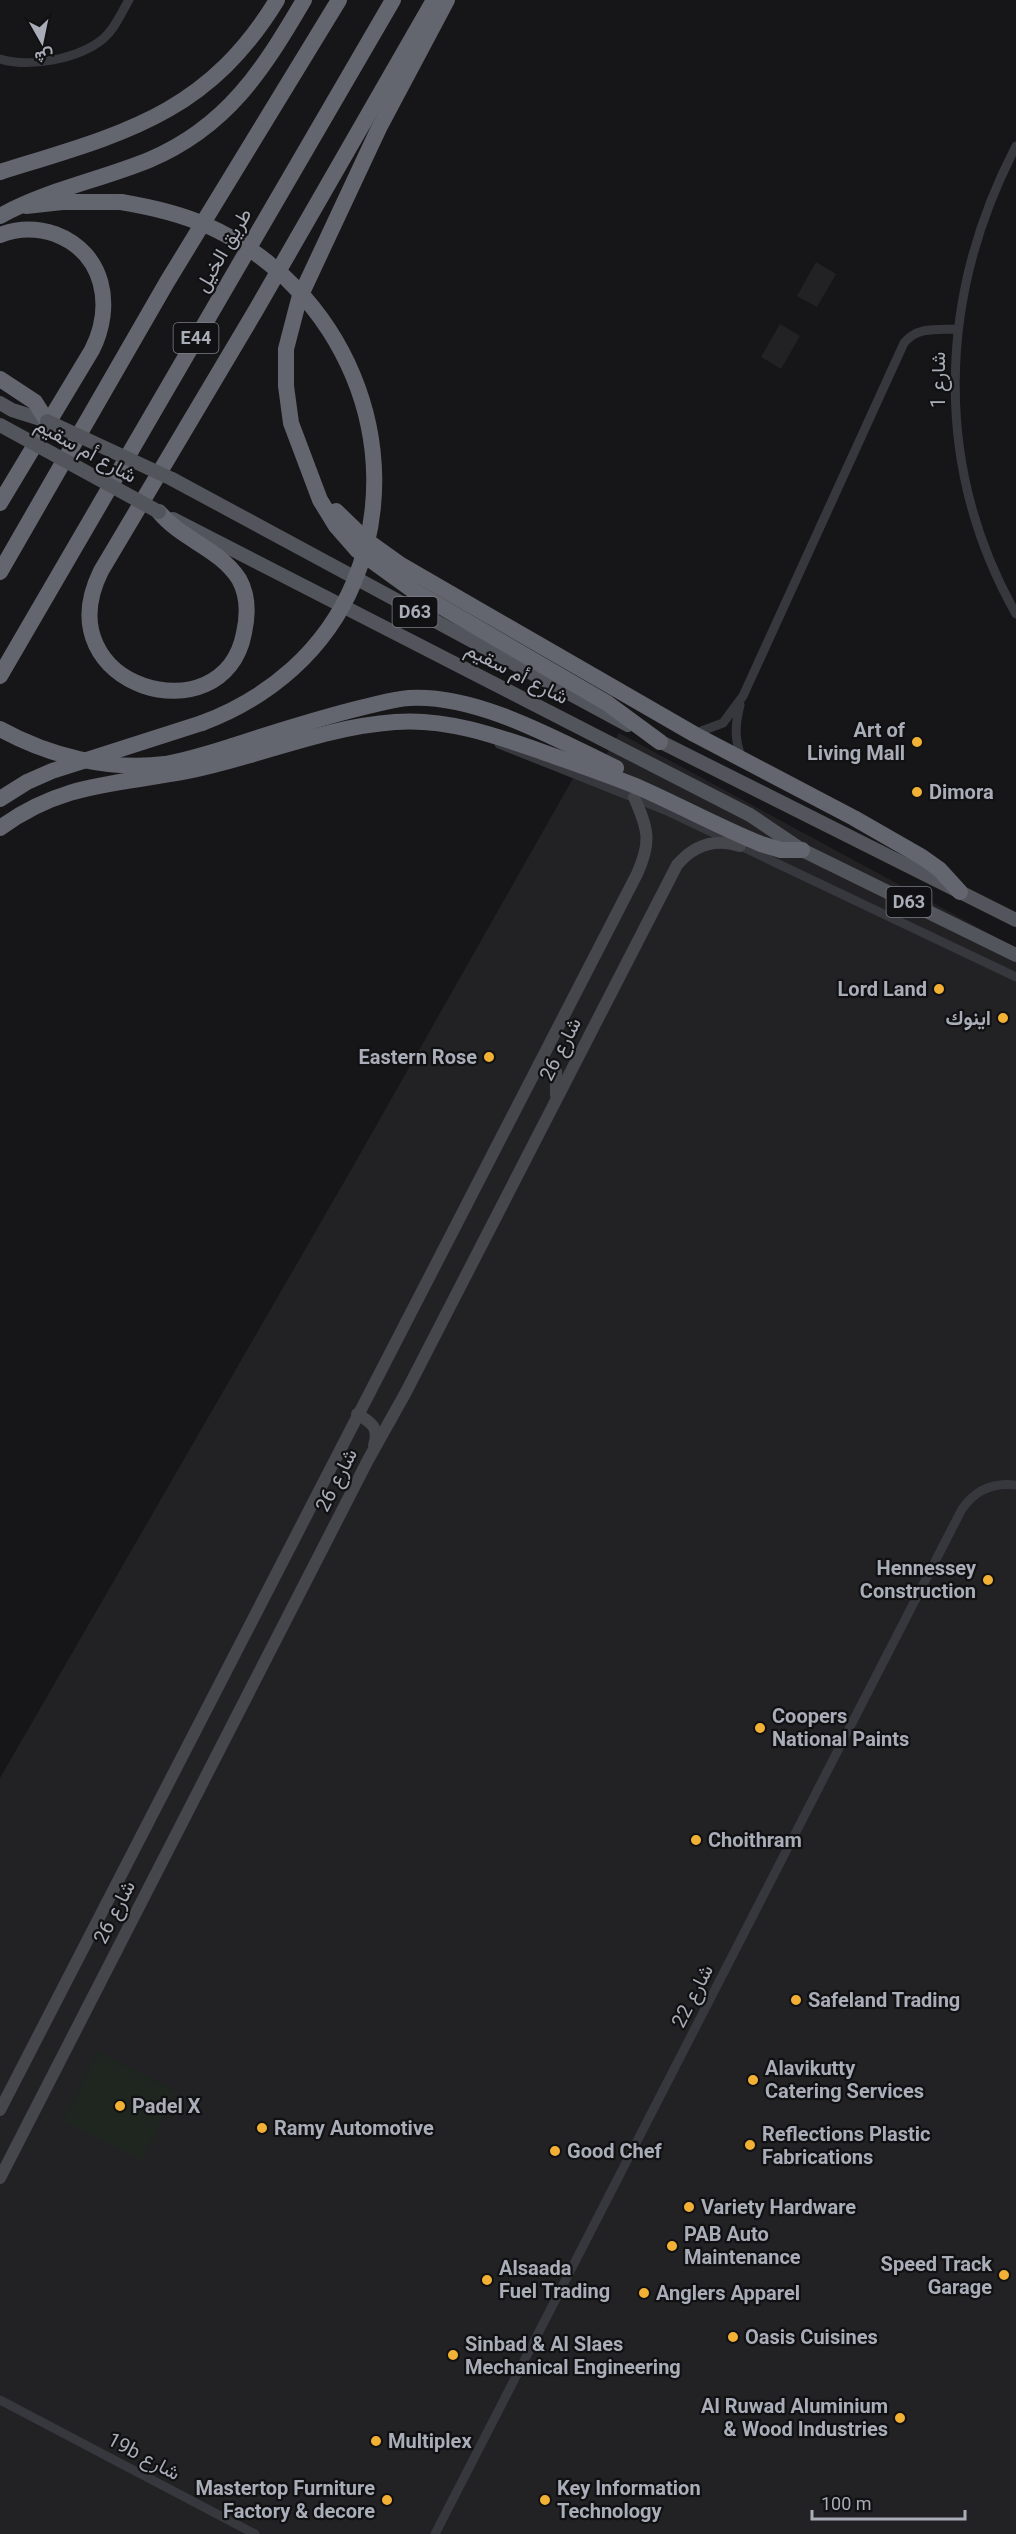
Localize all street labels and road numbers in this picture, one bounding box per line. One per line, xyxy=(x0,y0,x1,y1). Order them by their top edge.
street label: طريق الخيل xyxy=(189,204,257,297)
road number: E44 xyxy=(174,323,218,353)
street label: شارع 1 xyxy=(926,352,952,408)
street label: شارع أم سقيم xyxy=(30,412,141,489)
road number: D63 xyxy=(392,597,438,627)
street label: شارع أم سقيم xyxy=(461,637,572,711)
road number: D63 xyxy=(886,887,932,917)
street label: شارع 26 xyxy=(534,1013,588,1086)
street label: شارع 26 xyxy=(310,1444,364,1517)
street label: شارع 26 xyxy=(88,1876,142,1949)
street label: شارع 22 xyxy=(666,1960,720,2033)
street label: 19b شارع xyxy=(103,2427,184,2487)

